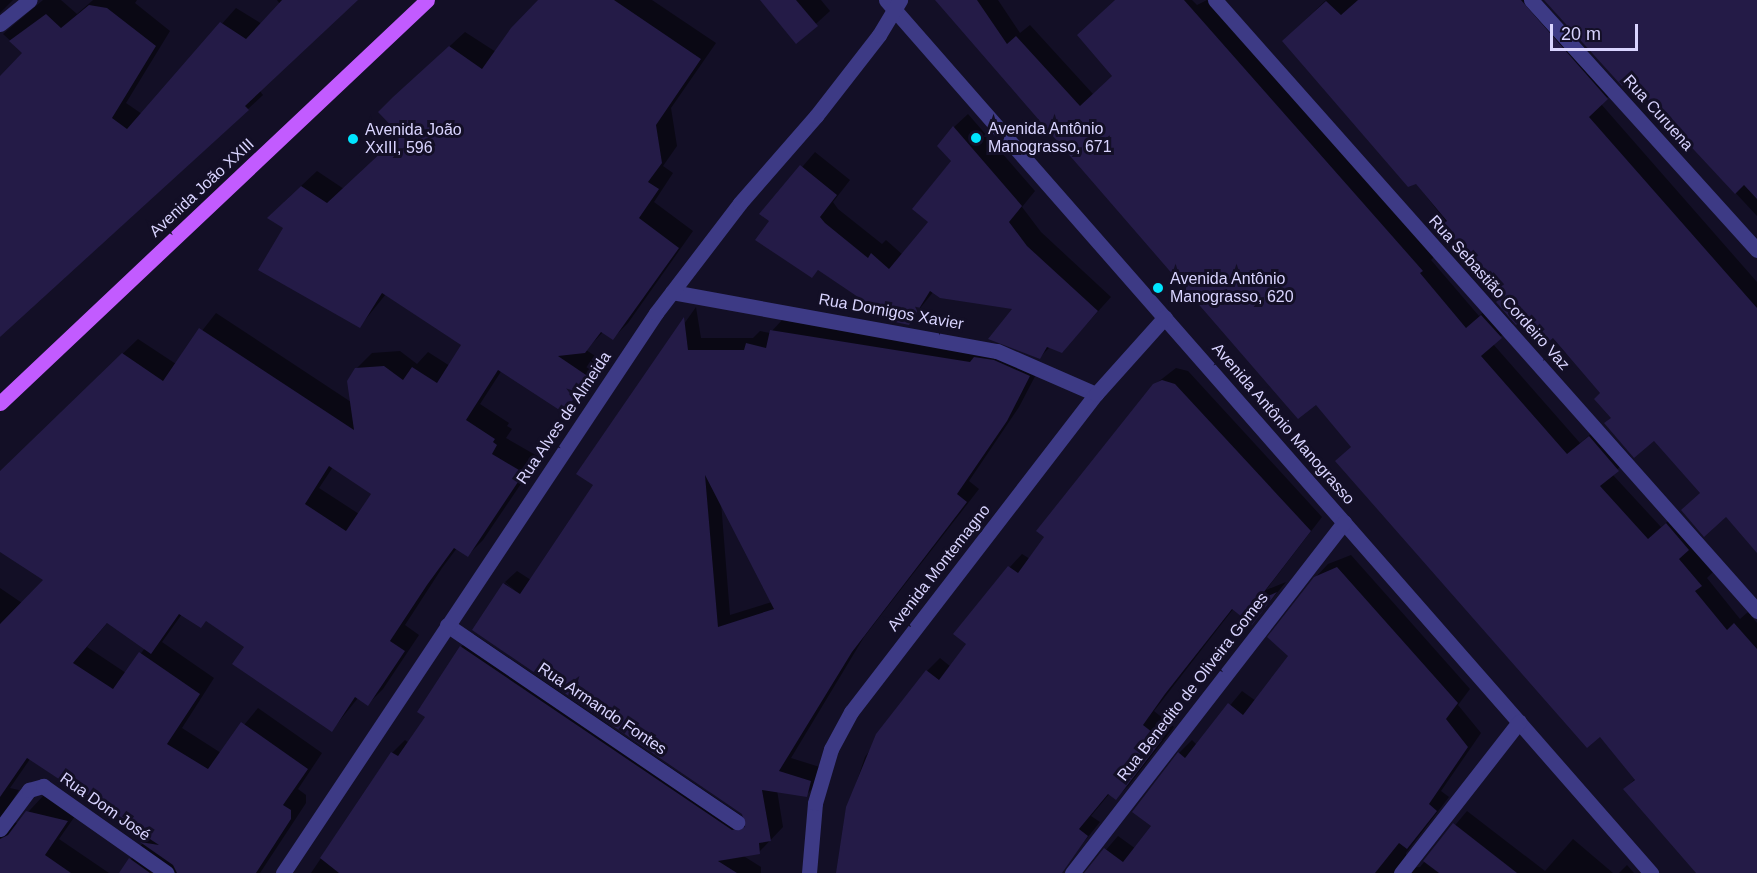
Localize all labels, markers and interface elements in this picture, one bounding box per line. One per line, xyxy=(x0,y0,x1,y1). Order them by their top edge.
scale bar xyxy=(1553,12,1642,50)
text: 20 m xyxy=(1561,24,1601,44)
street label: Rua Curuena xyxy=(1619,71,1697,155)
place label: Avenida Antônio Manograsso, 671 xyxy=(988,119,1112,157)
place label: Avenida João XxIII, 596 xyxy=(365,120,462,158)
marker: Avenida Antônio Manograsso, 671 xyxy=(969,131,983,145)
marker: Avenida João XxIII, 596 xyxy=(346,132,360,146)
street label: Avenida João XXIII xyxy=(146,135,258,241)
street label: Rua Sebastião Cordeiro Vaz xyxy=(1424,212,1574,374)
place label: Avenida Antônio Manograsso, 620 xyxy=(1170,269,1294,307)
marker: Avenida Antônio Manograsso, 620 xyxy=(1151,281,1165,295)
street label: Rua Domigos Xavier xyxy=(817,290,965,334)
street label: Avenida Antônio Manograsso xyxy=(1207,339,1359,509)
street label: Rua Alves de Almeida xyxy=(512,347,616,489)
street label: Avenida Montemagno xyxy=(884,501,994,635)
street label: Rua Benedito de Oliveira Gomes xyxy=(1113,589,1273,785)
street label: Rua Armando Fontes xyxy=(534,659,670,759)
street label: Rua Dom José xyxy=(56,769,154,845)

